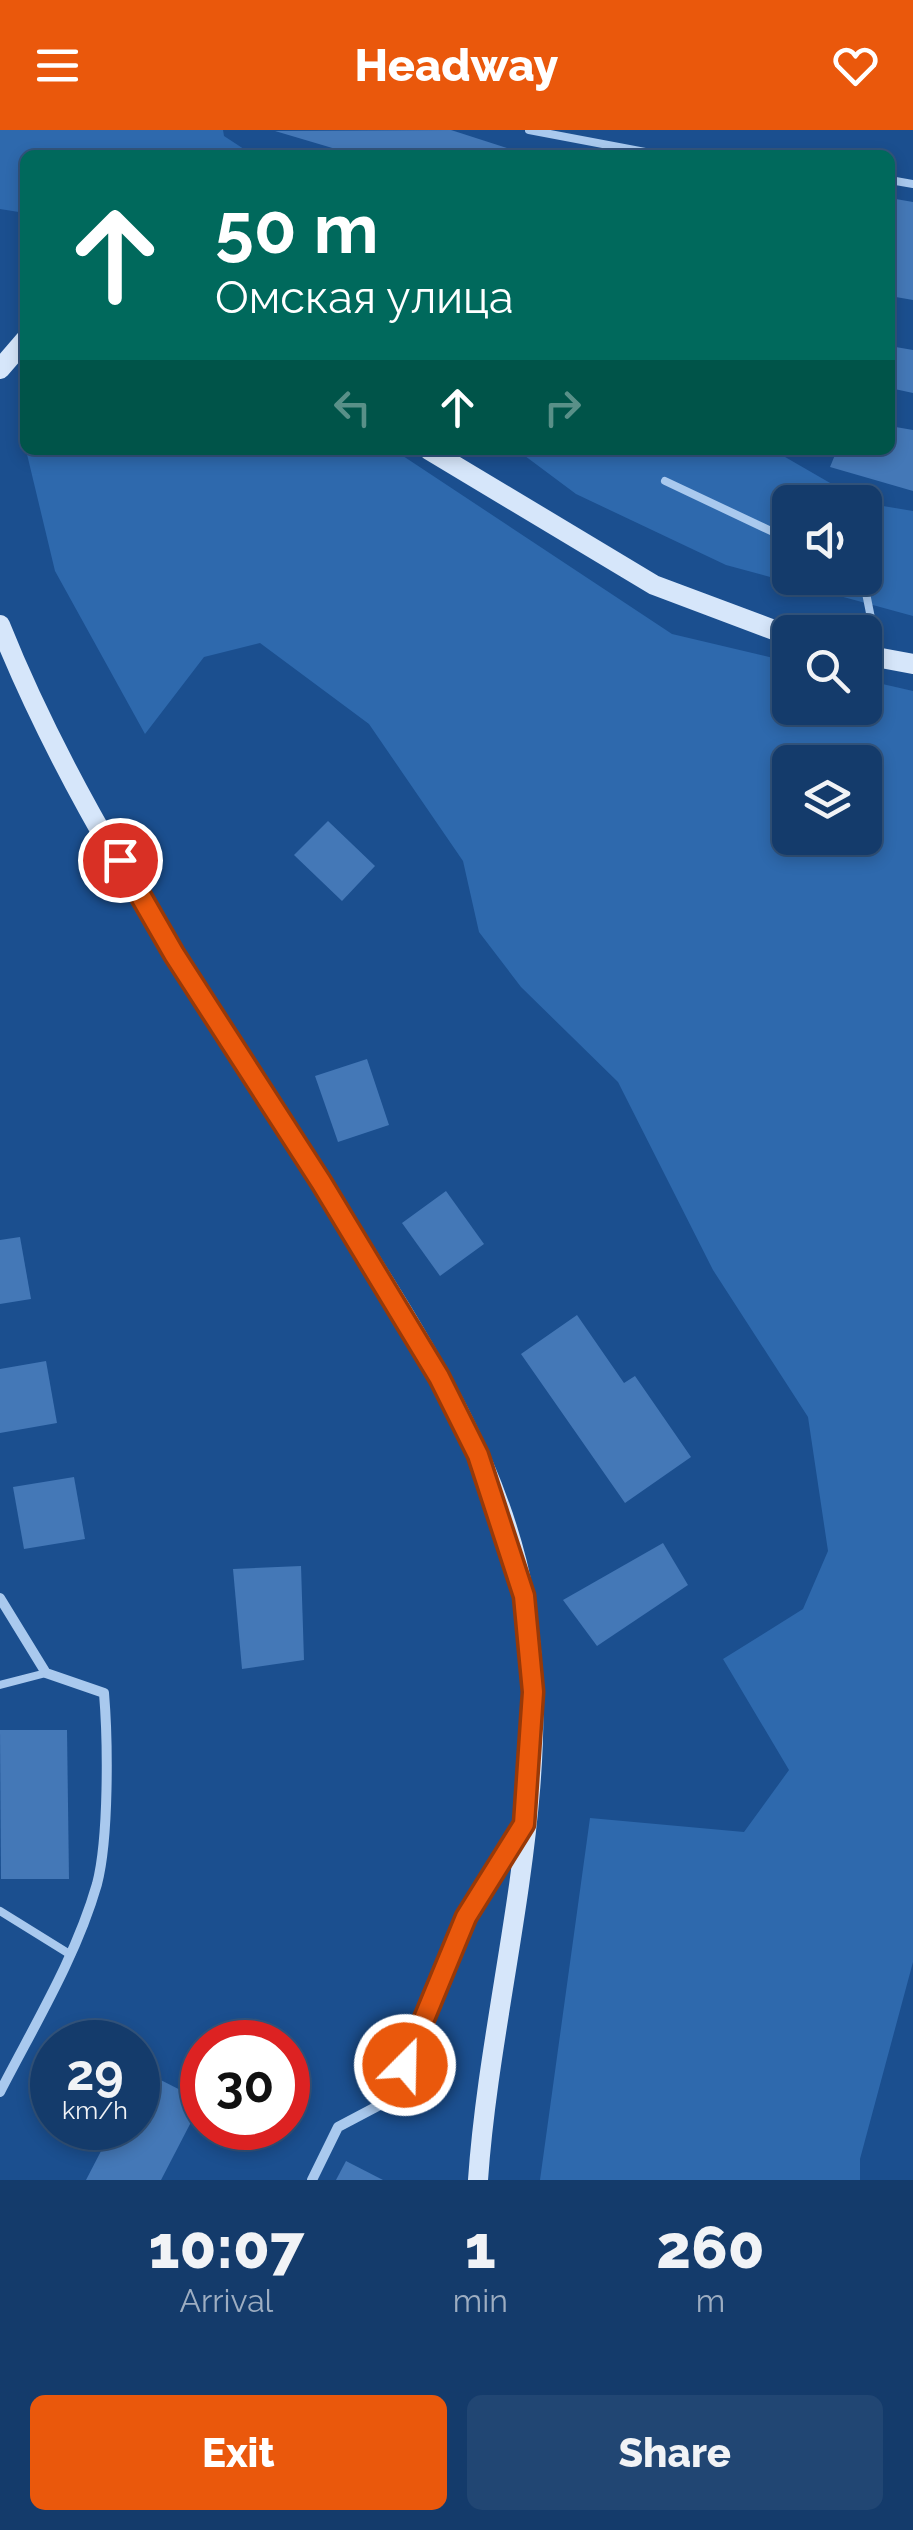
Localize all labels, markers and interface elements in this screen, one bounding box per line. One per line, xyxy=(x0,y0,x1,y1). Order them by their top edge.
icon: menu xyxy=(30,38,85,93)
icon: heart xyxy=(828,38,883,93)
text: Headway xyxy=(355,39,558,92)
text: 50 m xyxy=(215,187,379,269)
icon: ahead xyxy=(50,190,180,320)
text: Омская улица xyxy=(215,271,514,324)
icon: left xyxy=(325,380,380,435)
icon: ahead xyxy=(430,380,485,435)
icon: right xyxy=(535,380,590,435)
map controls xyxy=(772,485,882,855)
button: sound xyxy=(772,485,882,595)
button: search xyxy=(772,615,882,725)
button: layers xyxy=(772,745,882,855)
pin xyxy=(78,818,163,903)
icon: arrive xyxy=(93,833,148,888)
position arrow xyxy=(353,2013,457,2117)
speed limit sign: 30 xyxy=(180,2020,310,2150)
text: 29 xyxy=(66,2043,124,2102)
text: km/h xyxy=(62,2095,128,2125)
text: 10:07 xyxy=(149,2212,304,2282)
text: 1 xyxy=(465,2212,496,2282)
text: 260 xyxy=(656,2212,764,2282)
text: Arrival xyxy=(179,2282,273,2319)
text: min xyxy=(453,2282,508,2319)
text: m xyxy=(696,2282,725,2319)
button: Exit xyxy=(30,2395,447,2510)
button: Share xyxy=(467,2395,883,2510)

